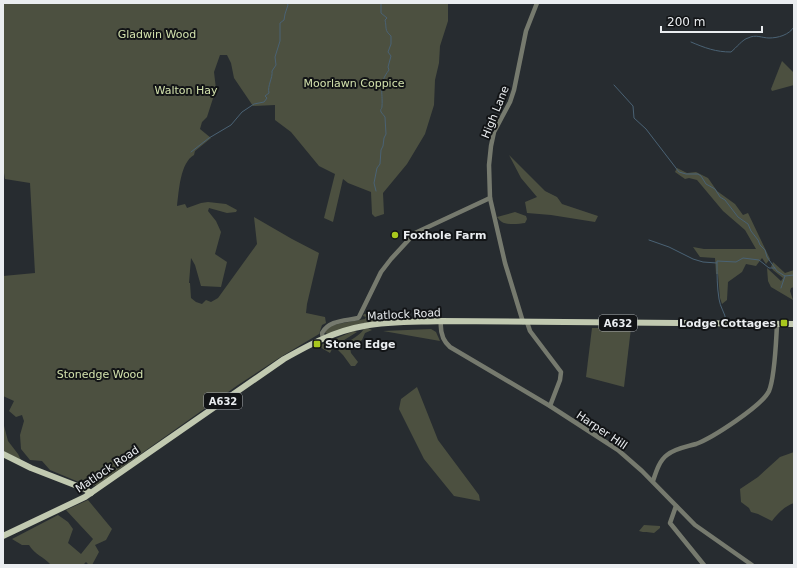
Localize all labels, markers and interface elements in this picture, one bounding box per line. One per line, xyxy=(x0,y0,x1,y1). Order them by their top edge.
scale bar xyxy=(661,8,762,34)
text: 200 m xyxy=(667,15,705,29)
park label: Gladwin Wood xyxy=(118,28,196,41)
park label: Moorlawn Coppice xyxy=(304,77,405,90)
park label: Walton Hay xyxy=(154,84,218,97)
street label: High Lane xyxy=(479,84,512,140)
place label: Foxhole Farm xyxy=(403,229,486,242)
marker: Foxhole Farm xyxy=(390,230,400,240)
street label: Matlock Road xyxy=(367,306,441,323)
road number: A632 xyxy=(599,315,637,331)
place label: Lodge Cottages xyxy=(679,317,776,330)
marker: Lodge Cottages xyxy=(779,318,789,328)
place label: Stone Edge xyxy=(325,338,396,351)
marker: Stone Edge xyxy=(312,339,322,349)
park label: Stonedge Wood xyxy=(57,368,143,381)
road number: A632 xyxy=(204,393,242,409)
street label: Harper Hill xyxy=(574,409,630,452)
street label: Matlock Road xyxy=(73,443,142,495)

